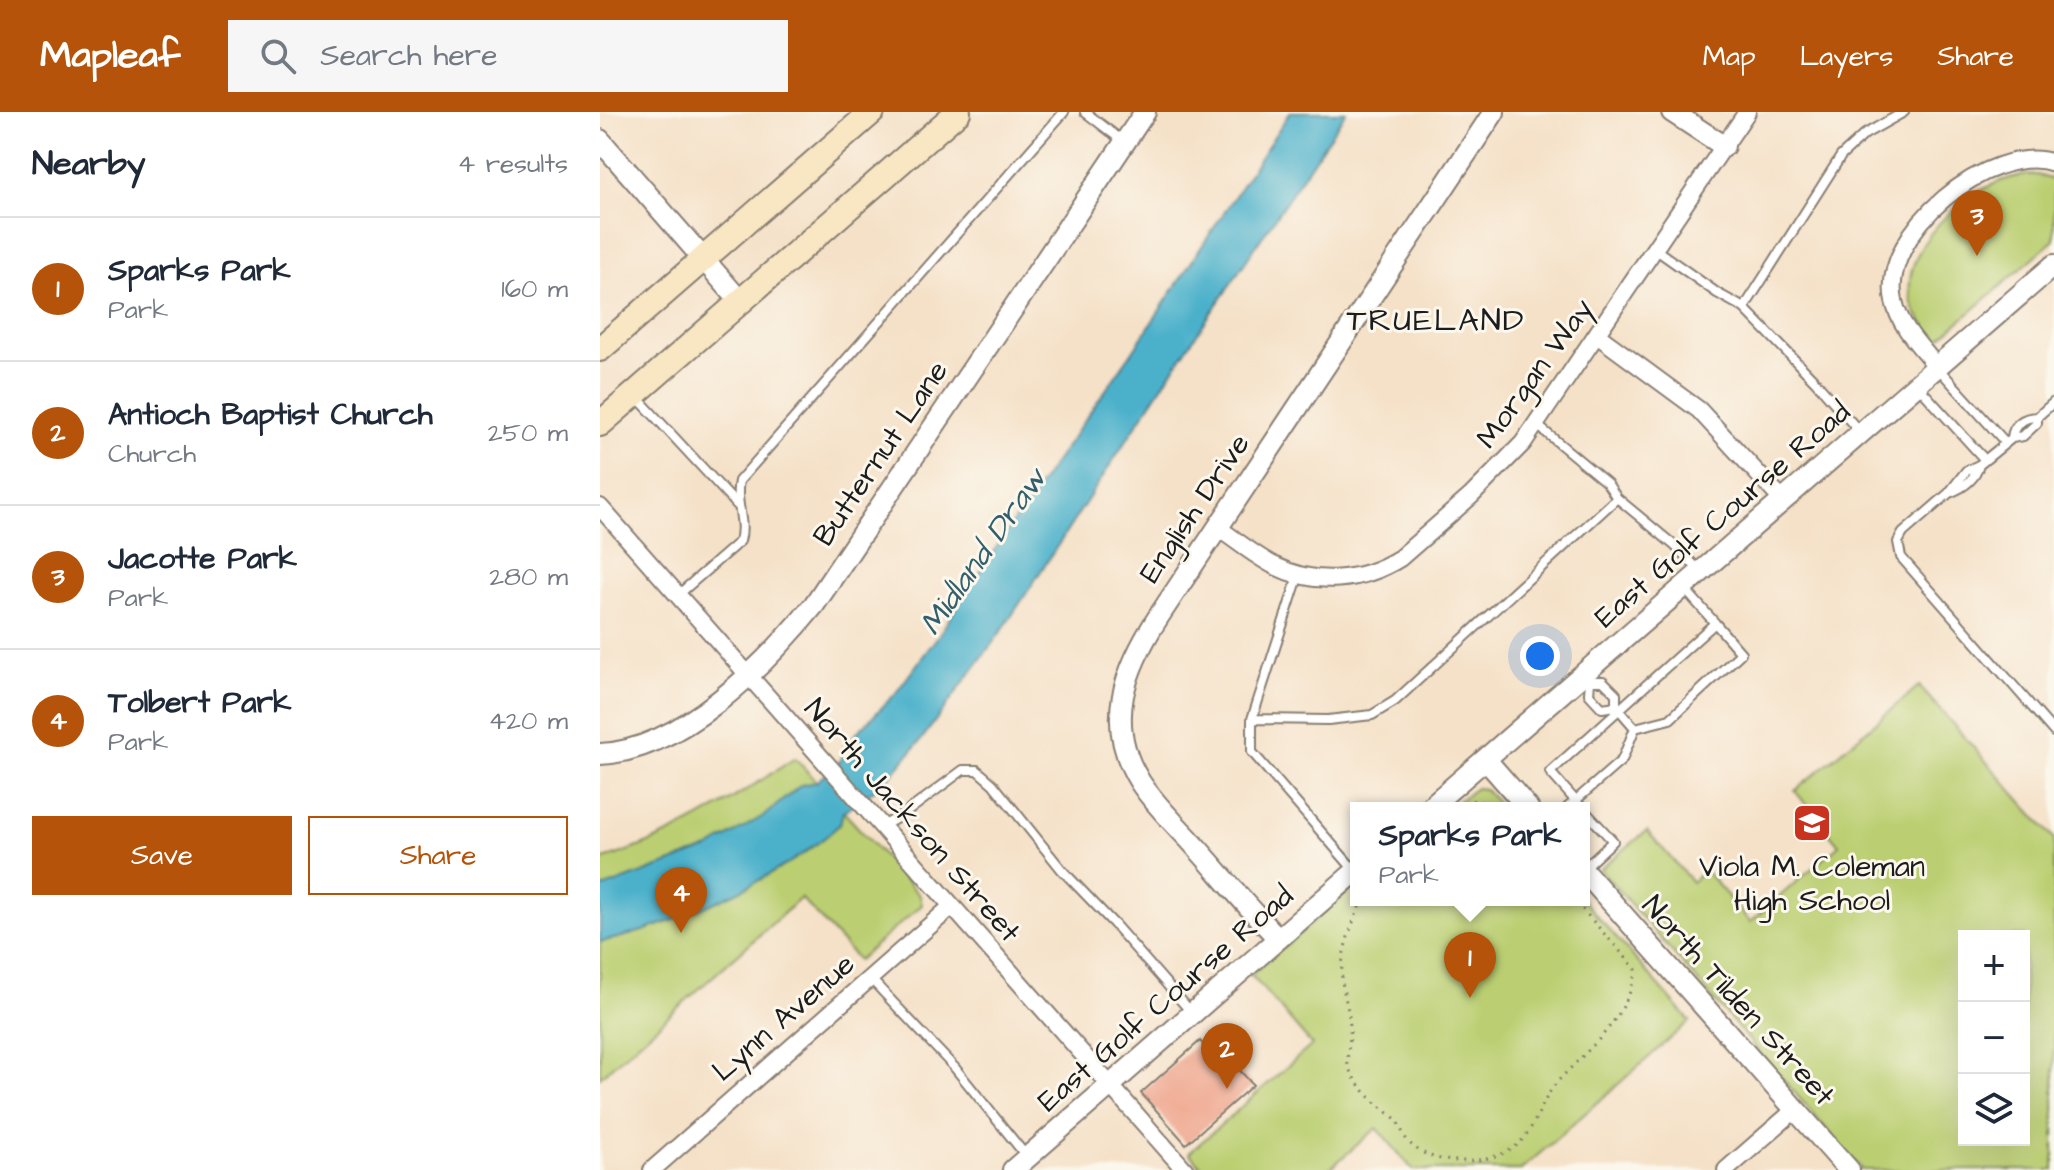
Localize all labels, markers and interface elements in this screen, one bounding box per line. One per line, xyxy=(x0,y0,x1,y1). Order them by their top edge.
search box xyxy=(228,20,788,92)
text: Mapleaf xyxy=(40,30,180,82)
icon: search xyxy=(256,34,300,78)
text: Search here xyxy=(320,35,497,77)
text: Map xyxy=(1703,37,1756,76)
text: Layers xyxy=(1800,37,1893,76)
text: Share xyxy=(1937,37,2014,76)
text: Nearby xyxy=(32,140,146,188)
text: 4 results xyxy=(458,146,568,182)
pin: 3 xyxy=(1951,190,2003,256)
text: Sparks Park xyxy=(108,250,291,292)
text: 1 xyxy=(56,271,60,307)
text: 160 m xyxy=(501,271,568,307)
street label: Morgan Way xyxy=(1466,290,1604,458)
text: Park xyxy=(108,292,168,328)
district label: TRUELAND xyxy=(1346,298,1526,343)
street label: Butternut Lane xyxy=(803,353,958,555)
street label: East Golf Course Road xyxy=(1586,392,1860,638)
text: Antioch Baptist Church xyxy=(108,394,433,436)
text: 2 xyxy=(51,415,65,451)
text: 250 m xyxy=(488,415,568,451)
street label: English Drive xyxy=(1129,426,1261,592)
text: Church xyxy=(108,436,196,472)
water label: Midland Draw xyxy=(909,457,1059,645)
text: Jacotte Park xyxy=(108,538,297,580)
text: 3 xyxy=(51,559,65,595)
text: 280 m xyxy=(489,559,568,595)
text: Park xyxy=(108,580,168,616)
your location xyxy=(1520,636,1560,676)
text: Tolbert Park xyxy=(108,682,291,724)
street label: North Jackson Street xyxy=(794,689,1030,952)
text: 4 xyxy=(49,703,67,739)
text: 420 m xyxy=(488,703,568,739)
text: Park xyxy=(108,724,168,760)
popup xyxy=(1350,802,1590,906)
school or university icon: Viola M. Coleman High School xyxy=(1791,802,1833,844)
text: Sparks Park xyxy=(1379,815,1561,857)
button: Save xyxy=(32,816,292,895)
button: Share xyxy=(308,816,568,895)
place label: Viola M. Coleman High School xyxy=(1699,846,1925,923)
text: Park xyxy=(1379,857,1439,893)
pin: 4 xyxy=(655,867,707,933)
street label: East Golf Course Road xyxy=(1029,876,1303,1122)
street label: North Tilden Street xyxy=(1632,886,1844,1115)
map controls xyxy=(1958,930,2030,1146)
button: + xyxy=(1958,930,2030,1002)
pin: 1 xyxy=(1444,932,1496,998)
street label: Lynn Avenue xyxy=(703,944,865,1092)
button: − xyxy=(1958,1002,2030,1074)
pin: 2 xyxy=(1201,1023,1253,1089)
button: layers xyxy=(1958,1074,2030,1146)

